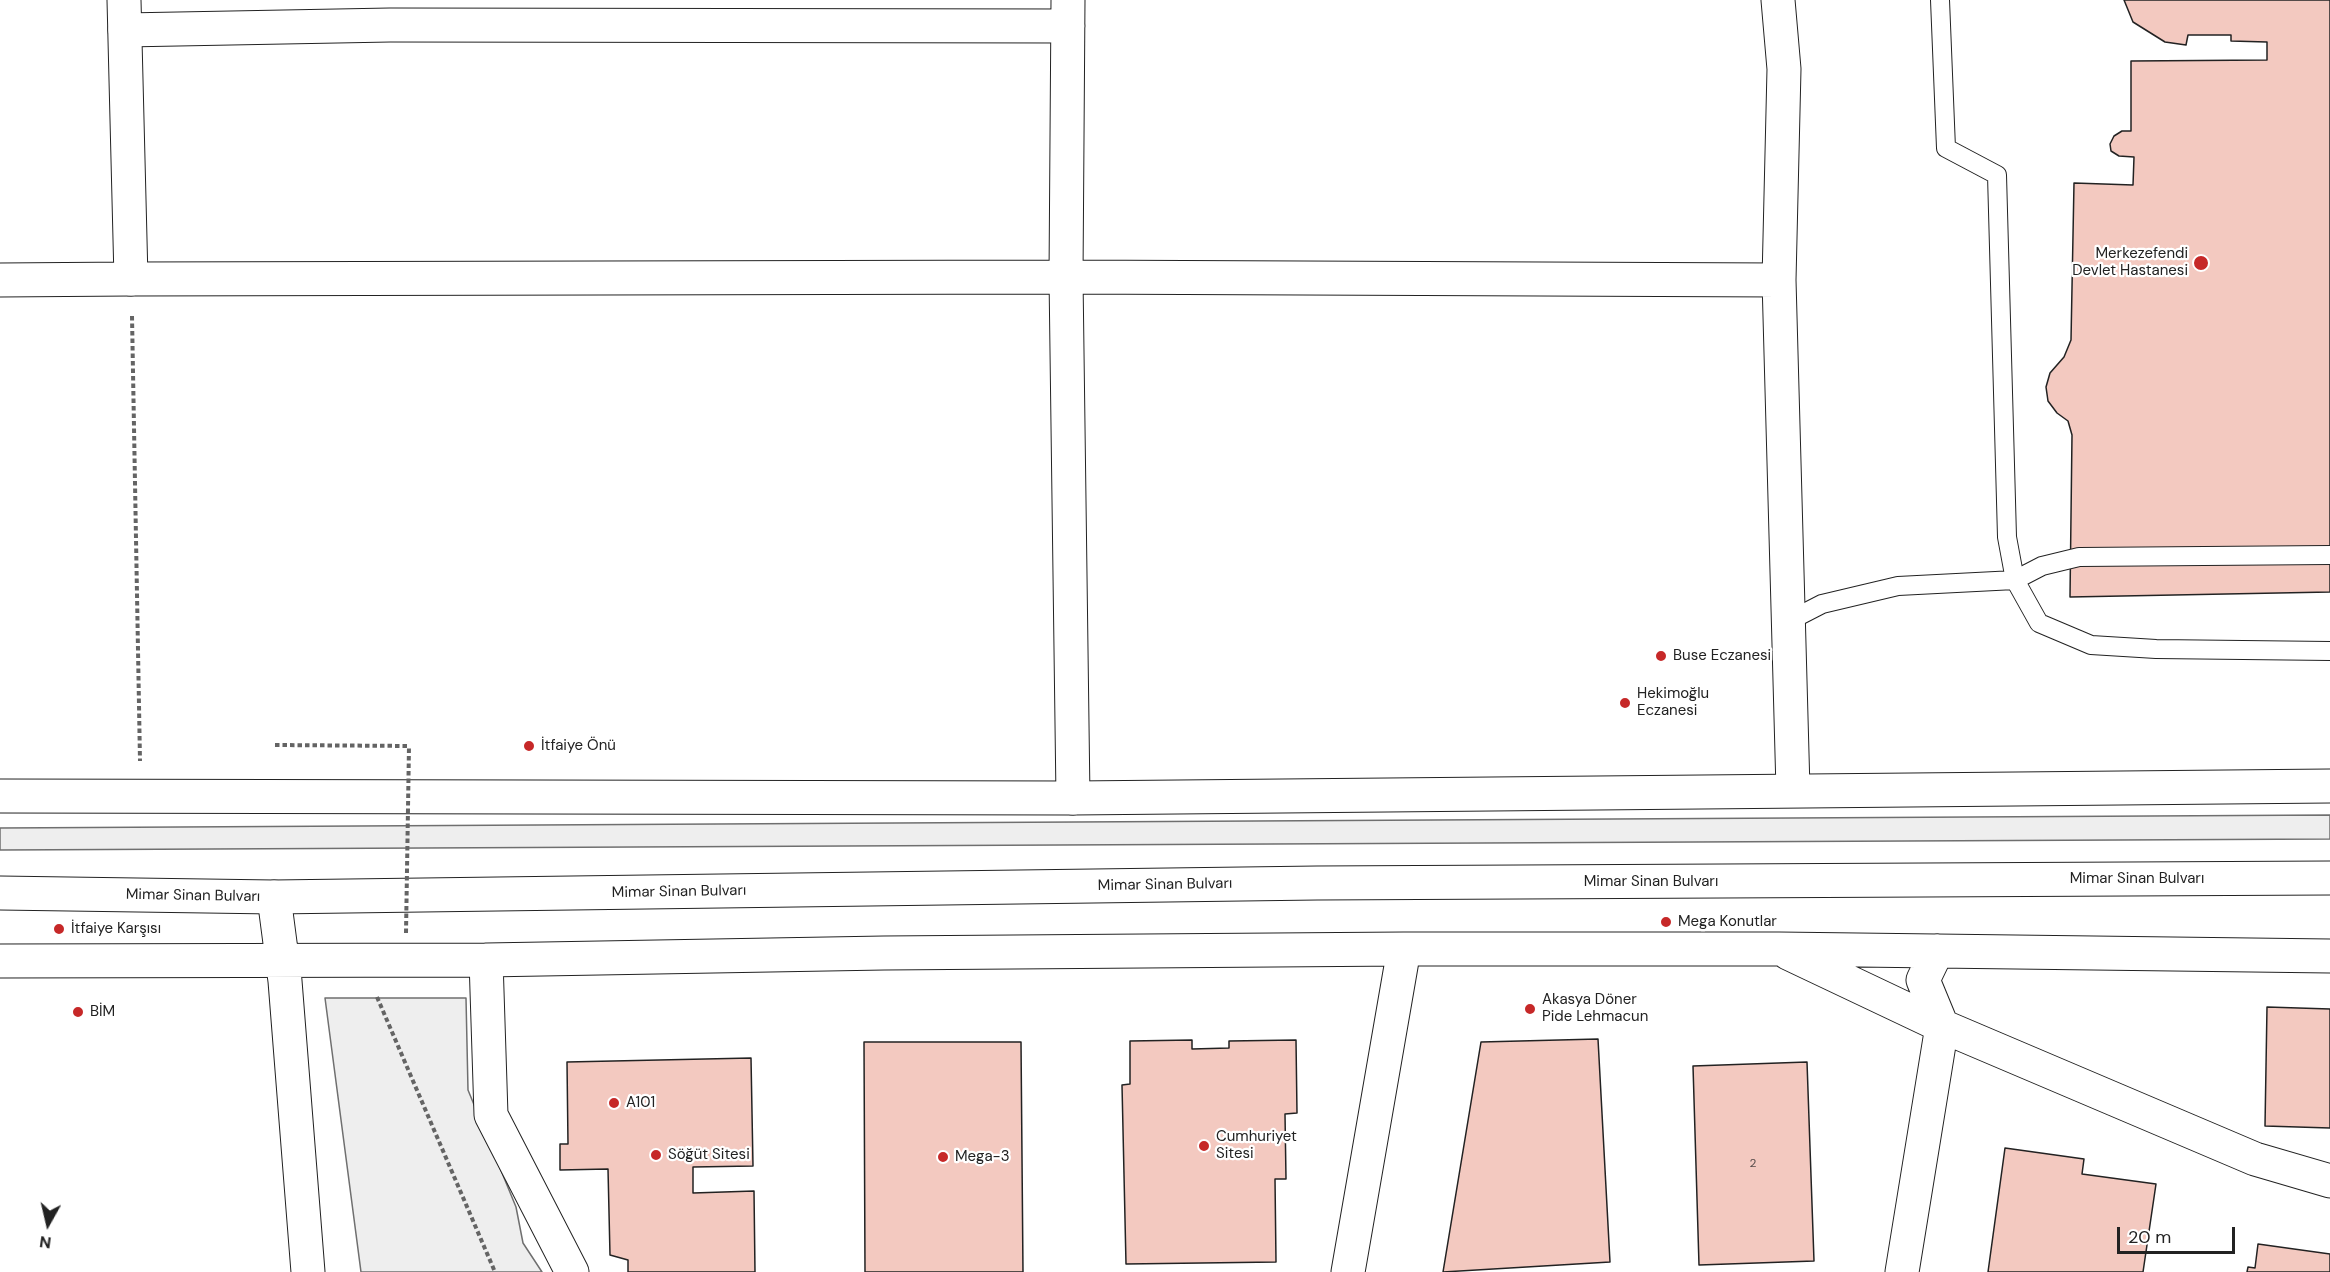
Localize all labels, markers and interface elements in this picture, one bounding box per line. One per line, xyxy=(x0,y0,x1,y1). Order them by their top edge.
place label: Merkezefendi Devlet Hastanesi xyxy=(2072,245,2188,280)
marker: Merkezefendi Devlet Hastanesi xyxy=(2192,254,2210,272)
place label: Buse Eczanesi xyxy=(1673,647,1771,665)
marker: Buse Eczanesi xyxy=(1654,649,1668,663)
place label: Hekimoğlu Eczanesi xyxy=(1637,685,1709,720)
marker: Hekimoğlu Eczanesi xyxy=(1618,696,1632,710)
place label: İtfaiye Önü xyxy=(541,737,616,755)
marker: İtfaiye Önü xyxy=(522,739,536,753)
street label: Mimar Sinan Bulvarı xyxy=(2070,870,2204,888)
street label: Mimar Sinan Bulvarı xyxy=(1584,873,1718,891)
street label: Mimar Sinan Bulvarı xyxy=(1098,875,1232,895)
street label: Mimar Sinan Bulvarı xyxy=(612,882,746,902)
street label: Mimar Sinan Bulvarı xyxy=(126,886,260,906)
place label: Mega Konutlar xyxy=(1678,913,1777,931)
marker: Mega Konutlar xyxy=(1659,915,1673,929)
place label: İtfaiye Karşısı xyxy=(71,920,161,938)
marker: İtfaiye Karşısı xyxy=(52,922,66,936)
place label: Akasya Döner Pide Lehmacun xyxy=(1542,991,1648,1026)
marker: Akasya Döner Pide Lehmacun xyxy=(1523,1002,1537,1016)
place label: BİM xyxy=(90,1003,115,1021)
marker: BİM xyxy=(71,1005,85,1019)
place label: A101 xyxy=(626,1094,655,1112)
marker: A101 xyxy=(607,1096,621,1110)
place label: Cumhuriyet Sitesi xyxy=(1216,1128,1297,1163)
marker: Cumhuriyet Sitesi xyxy=(1197,1139,1211,1153)
place label: Söğüt Sitesi xyxy=(668,1146,750,1164)
marker: Söğüt Sitesi xyxy=(649,1148,663,1162)
place label: Mega-3 xyxy=(955,1148,1010,1166)
marker: Mega-3 xyxy=(936,1150,950,1164)
house number: 2 xyxy=(1750,1157,1756,1171)
north arrow xyxy=(18,1194,78,1254)
scale bar xyxy=(2120,1215,2238,1253)
text: 20 m xyxy=(2128,1225,2171,1249)
text: N xyxy=(38,1231,53,1254)

